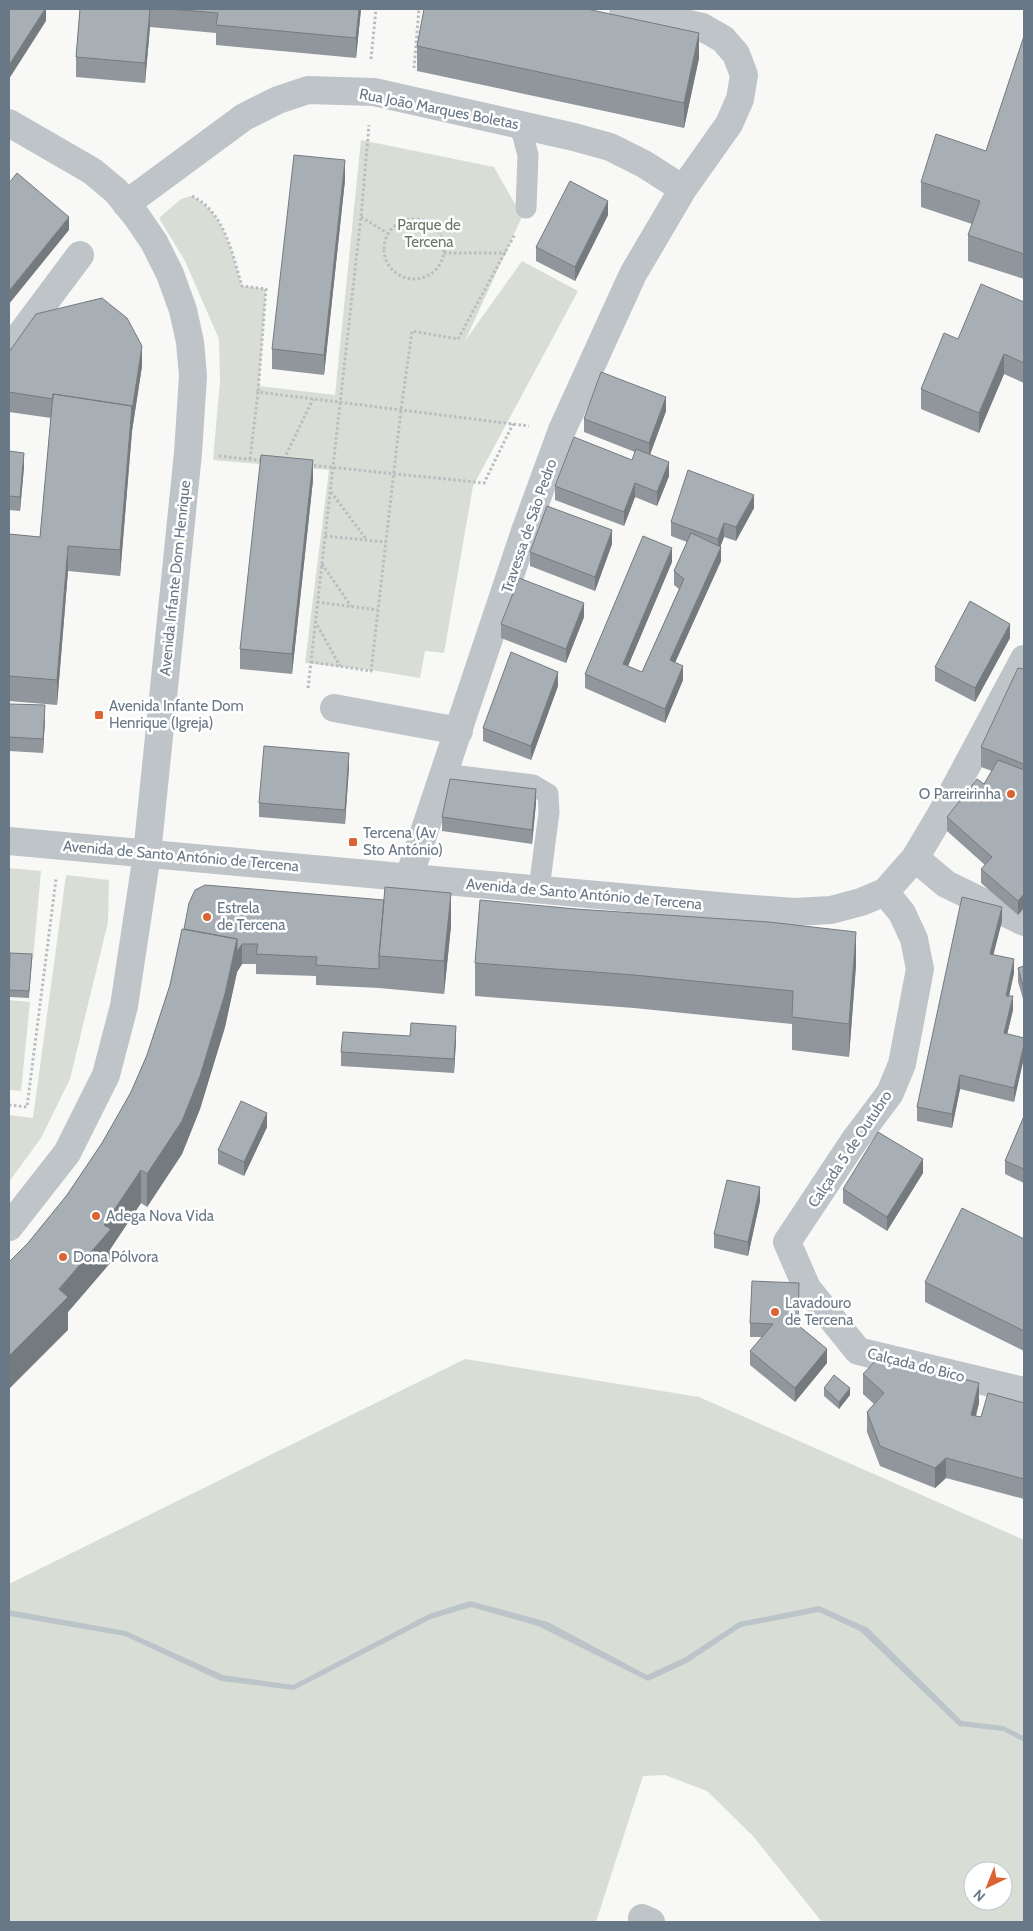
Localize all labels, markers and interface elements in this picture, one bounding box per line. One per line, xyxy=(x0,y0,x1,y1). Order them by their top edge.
street label: Rua João Marques Boletas xyxy=(358,85,520,133)
park label: Parque de Tercena xyxy=(397,216,461,251)
street label: Travessa de São Pedro xyxy=(498,457,560,595)
street label: Avenida Infante Dom Henrique xyxy=(156,479,194,677)
place label: Avenida Infante Dom Henrique (Igreja) xyxy=(109,697,244,732)
marker: Avenida Infante Dom Henrique (Igreja) xyxy=(93,709,105,721)
place label: O Parreirinha xyxy=(919,785,1002,803)
marker: O Parreirinha xyxy=(1005,788,1017,800)
place label: Tercena (Av Sto António) xyxy=(363,824,443,859)
marker: Tercena (Av Sto António) xyxy=(347,836,359,848)
street label: Avenida de Santo António de Tercena xyxy=(62,837,300,875)
street label: Avenida de Santo António de Tercena xyxy=(465,875,703,913)
place label: Estrela de Tercena xyxy=(217,899,286,934)
marker: Estrela de Tercena xyxy=(201,911,213,923)
street label: Calçada 5 de Outubro xyxy=(804,1087,896,1211)
place label: Adega Nova Vida xyxy=(106,1207,215,1225)
marker: Adega Nova Vida xyxy=(90,1210,102,1222)
place label: Dona Pólvora xyxy=(73,1248,159,1266)
marker: Dona Pólvora xyxy=(57,1251,69,1263)
place label: Lavadouro de Tercena xyxy=(785,1294,854,1329)
marker: Lavadouro de Tercena xyxy=(769,1306,781,1318)
street label: Calçada do Bico xyxy=(865,1344,967,1386)
north arrow xyxy=(963,1861,1013,1911)
text: N xyxy=(969,1886,989,1905)

